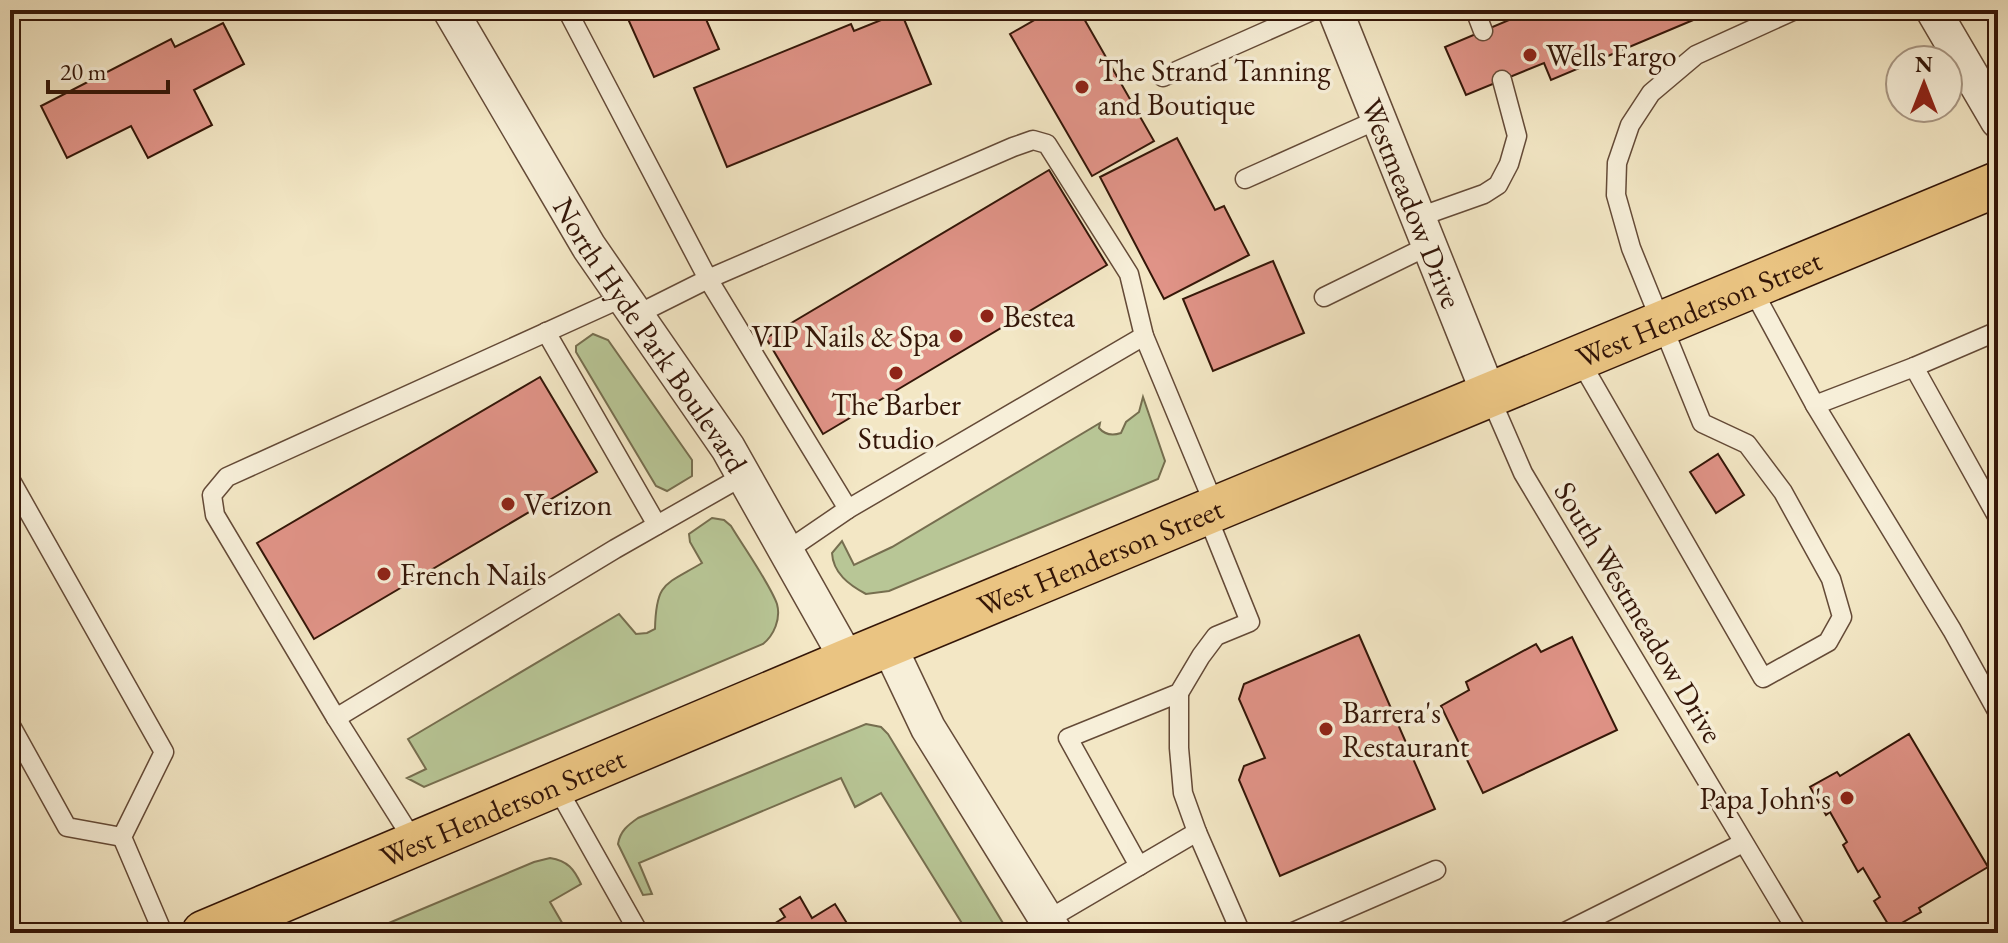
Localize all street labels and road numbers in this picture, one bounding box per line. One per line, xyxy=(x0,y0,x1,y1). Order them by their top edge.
street label: Westmeadow Drive xyxy=(1353,93,1472,314)
street label: North Hyde Park Boulevard xyxy=(545,190,757,480)
street label: West Henderson Street xyxy=(1570,240,1828,376)
street label: South Westmeadow Drive xyxy=(1546,474,1732,750)
street label: West Henderson Street xyxy=(971,488,1229,625)
street label: West Henderson Street xyxy=(374,738,631,876)

